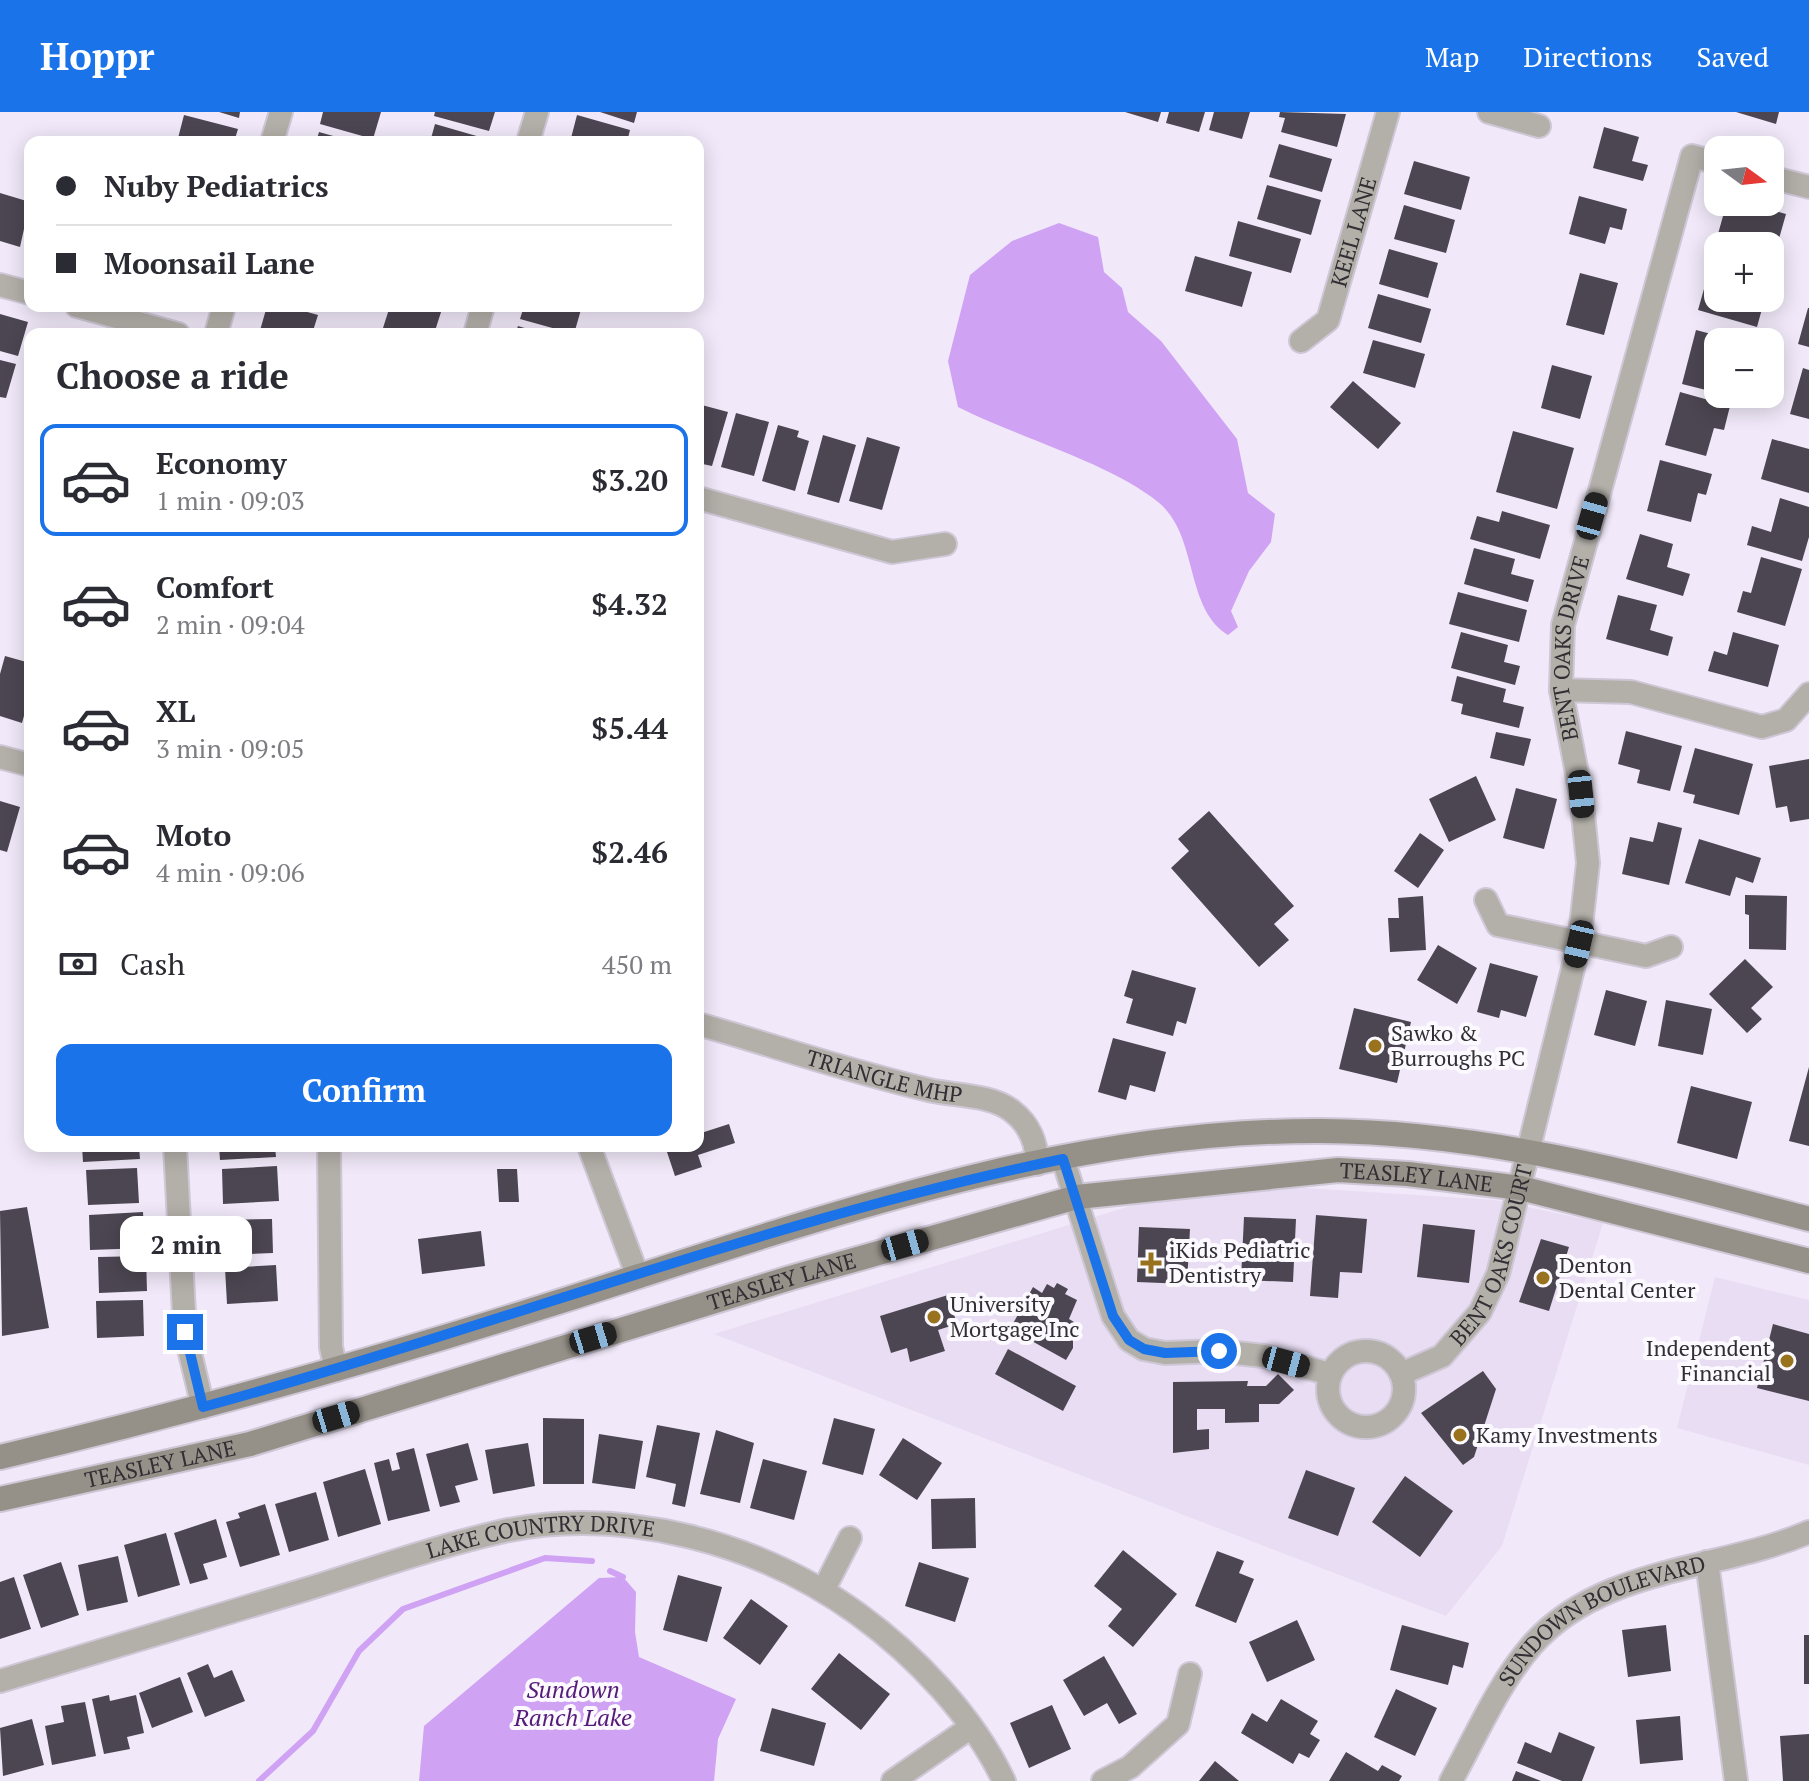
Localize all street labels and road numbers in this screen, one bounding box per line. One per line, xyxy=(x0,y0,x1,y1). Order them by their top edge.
street label: KEEL LANE xyxy=(1323,173,1383,290)
street label: BENT OAKS DRIVE xyxy=(1545,552,1595,743)
street label: TRIANGLE MHP xyxy=(803,1042,964,1109)
street label: TEASLEY LANE xyxy=(1339,1155,1494,1198)
street label: BENT OAKS COURT xyxy=(1442,1161,1538,1351)
street label: TEASLEY LANE xyxy=(704,1245,859,1317)
street label: TEASLEY LANE xyxy=(82,1433,238,1494)
street label: LAKE COUNTRY DRIVE xyxy=(423,1508,657,1565)
street label: SUNDOWN BOULEVARD xyxy=(1491,1548,1708,1691)

